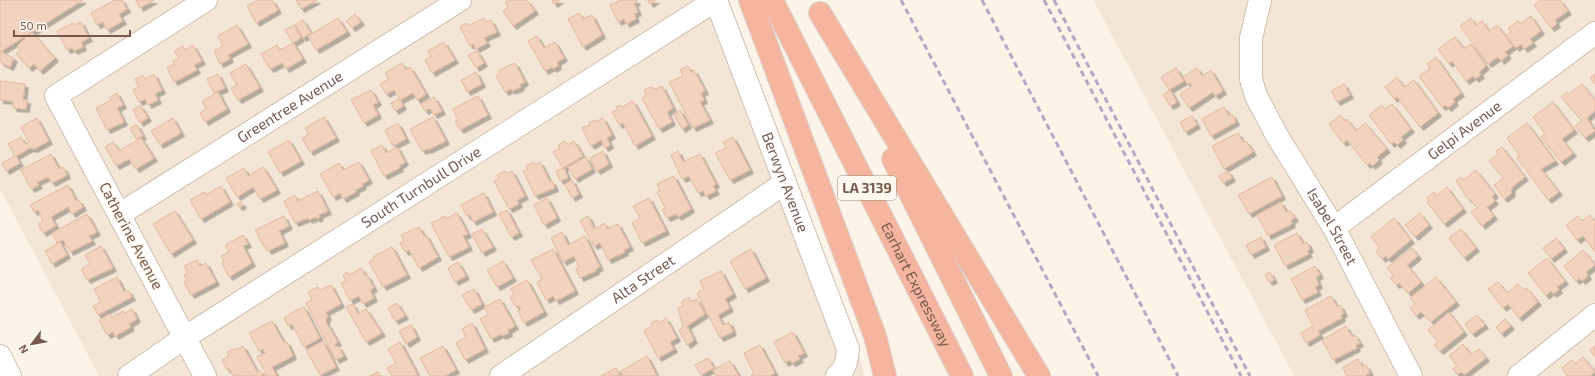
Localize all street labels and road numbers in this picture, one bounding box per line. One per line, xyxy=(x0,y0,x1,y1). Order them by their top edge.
street label: Greentree Avenue xyxy=(234,66,346,146)
street label: Gelpi Avenue xyxy=(1423,96,1504,163)
street label: Berwyn Avenue xyxy=(759,129,813,235)
street label: South Turnbull Drive xyxy=(358,142,484,231)
road number: LA 3139 xyxy=(838,176,896,200)
street label: Catherine Avenue xyxy=(96,179,168,292)
street label: Isabel Street xyxy=(1304,184,1362,268)
street label: Earhart Expressway xyxy=(878,219,956,350)
street label: Alta Street xyxy=(608,250,678,306)

